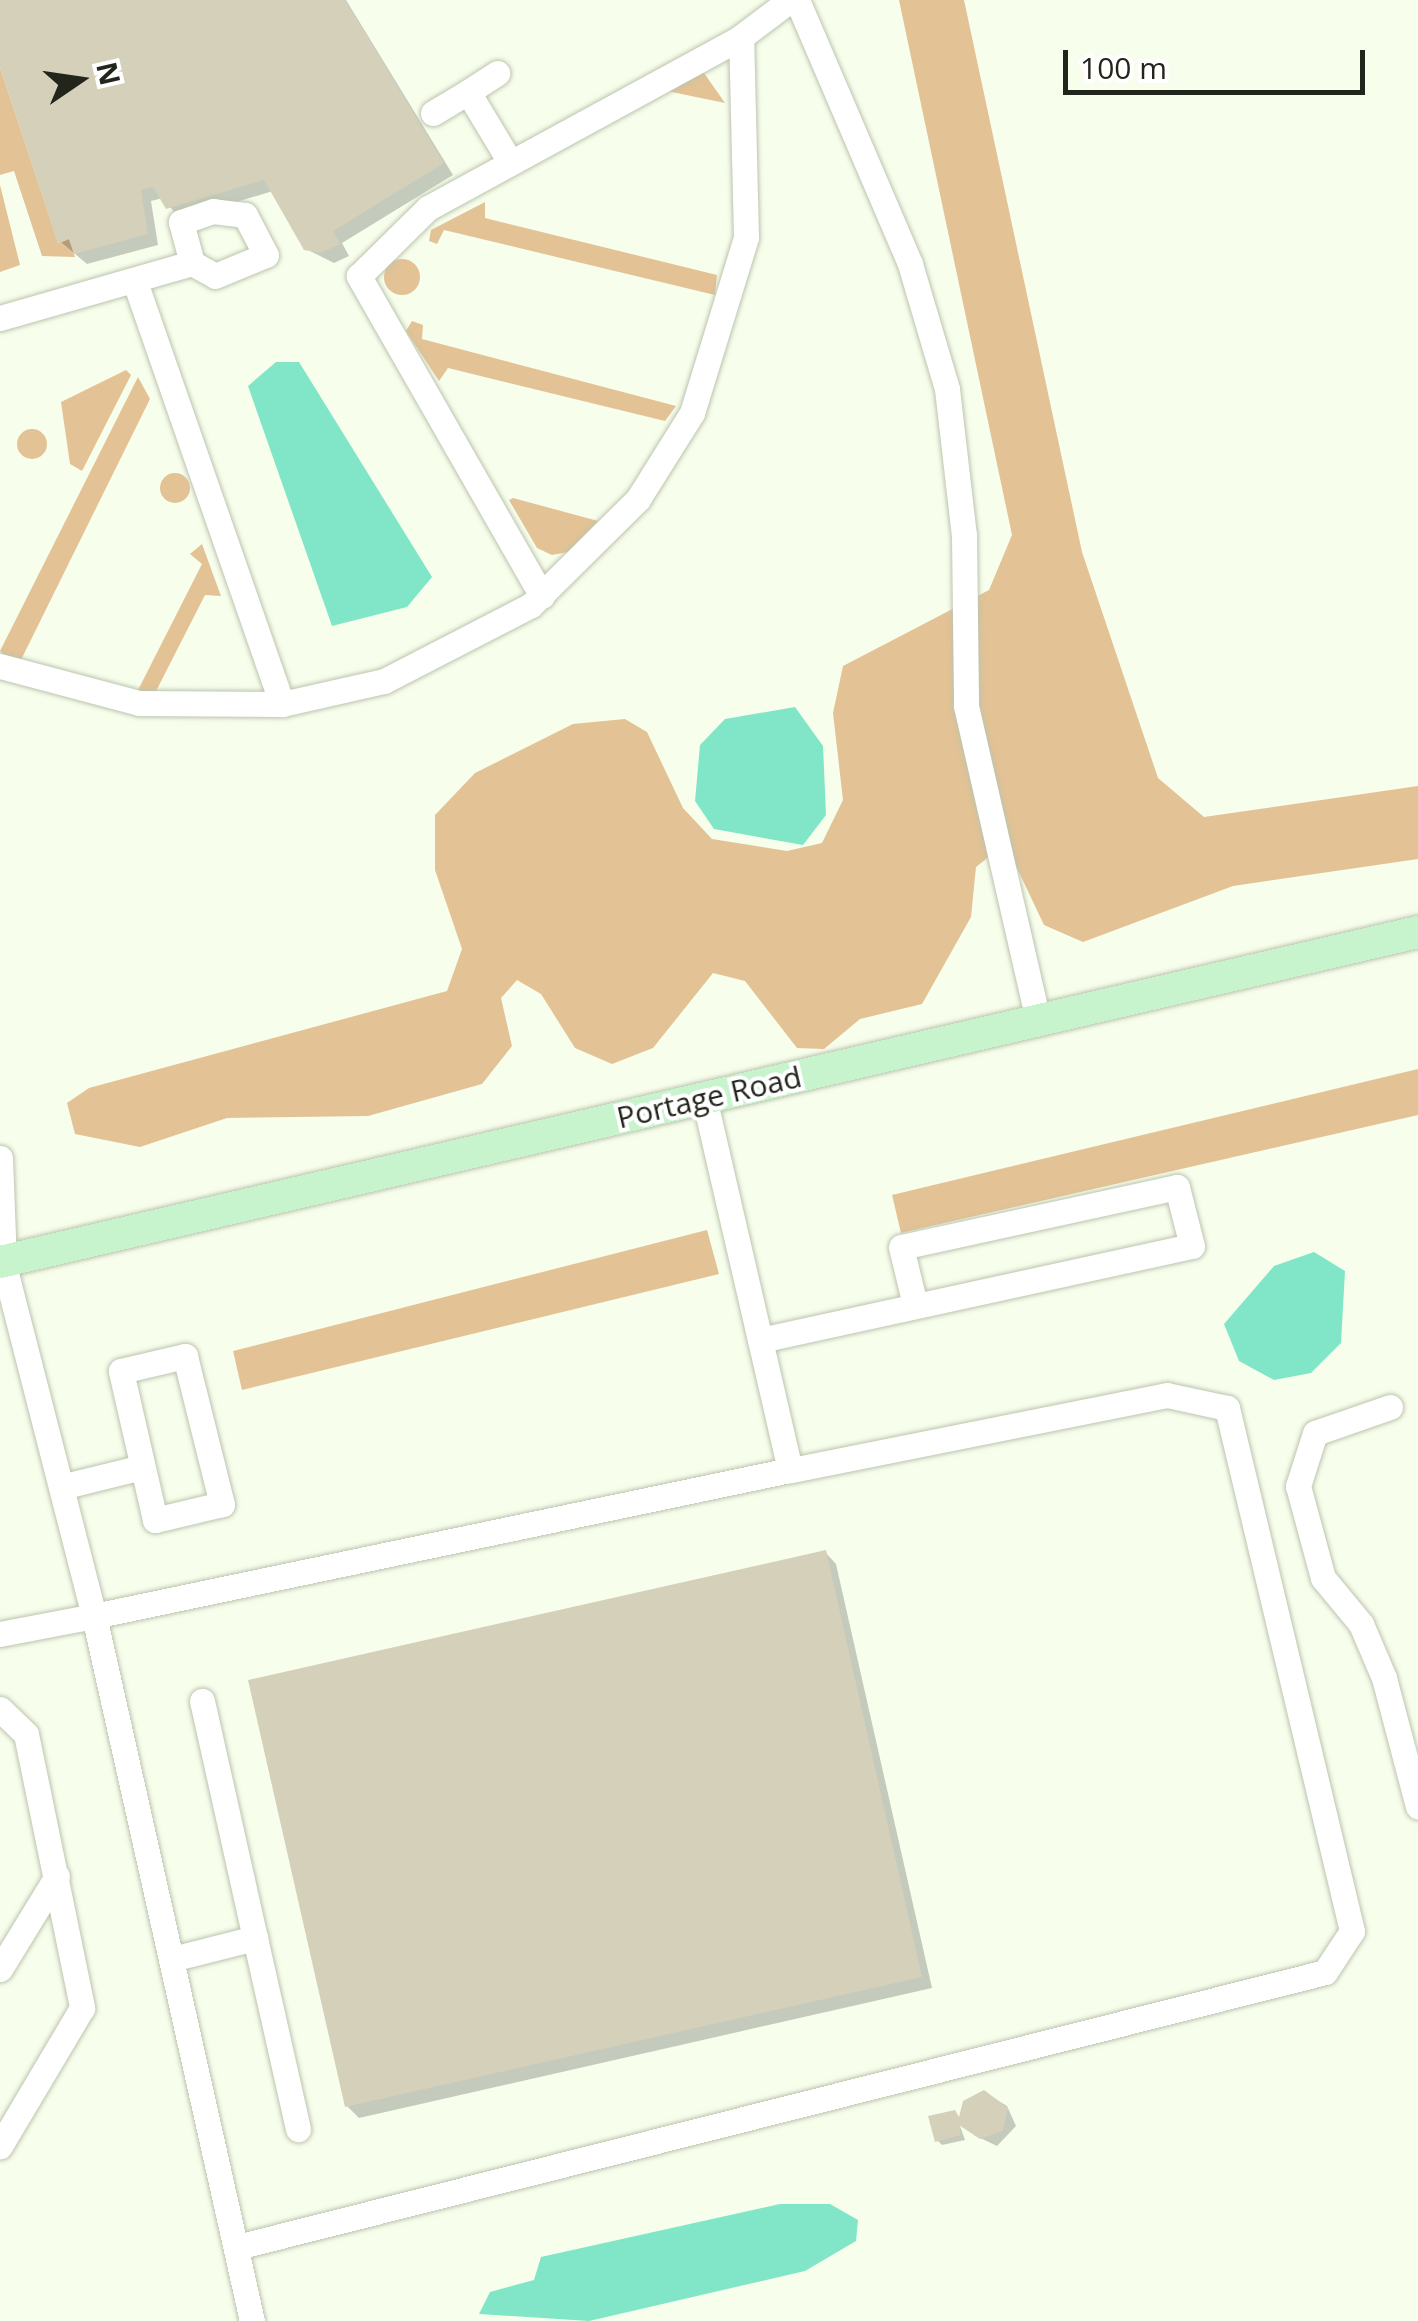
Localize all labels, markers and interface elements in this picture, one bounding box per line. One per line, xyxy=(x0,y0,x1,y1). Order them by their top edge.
north arrow xyxy=(30,30,130,130)
scale bar xyxy=(1068,30,1370,92)
text: 100 m xyxy=(1080,47,1167,88)
text: N xyxy=(88,58,130,89)
street label: Portage Road xyxy=(613,1058,805,1136)

